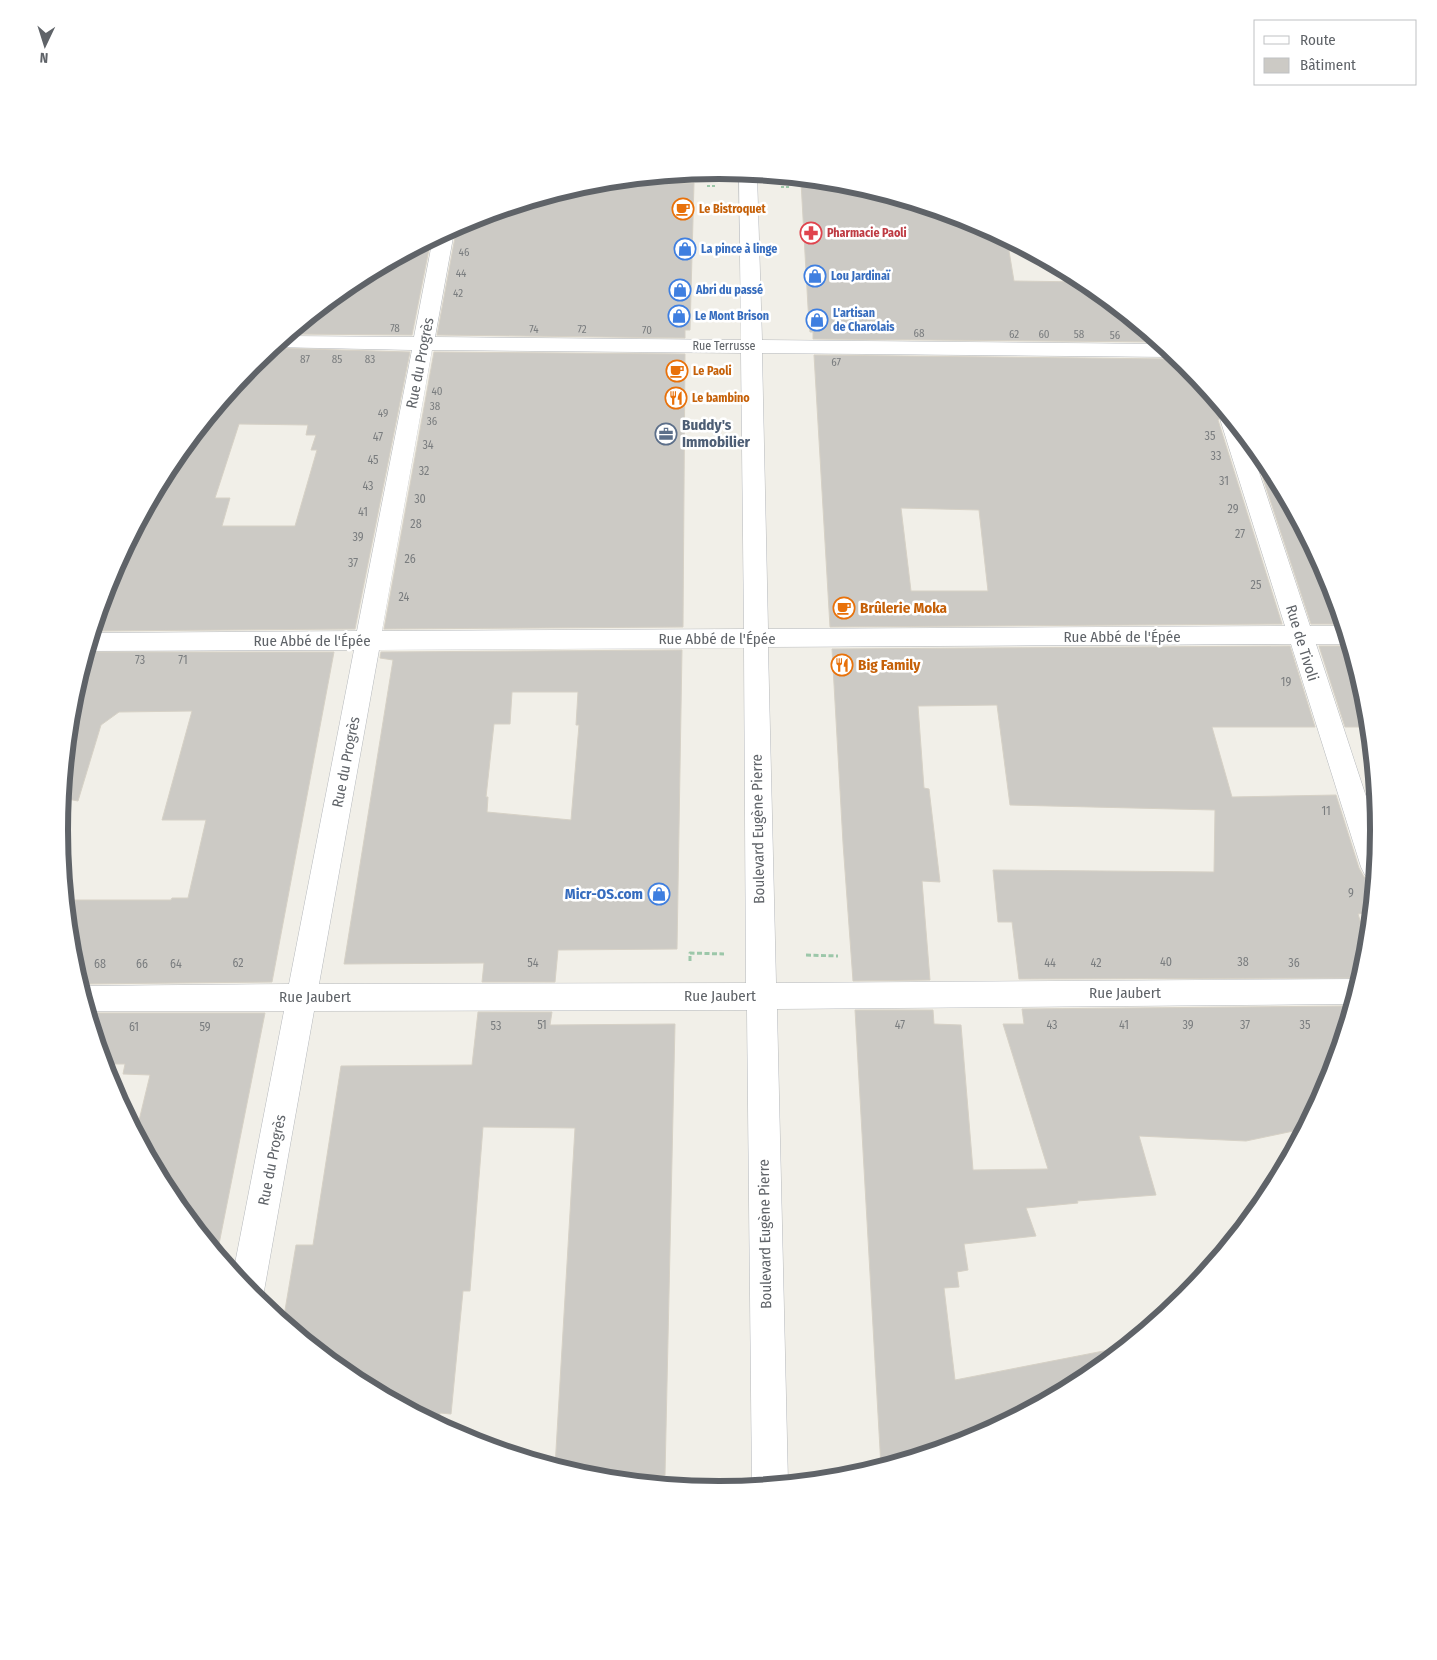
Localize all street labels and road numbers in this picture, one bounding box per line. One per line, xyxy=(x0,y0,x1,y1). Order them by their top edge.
street label: Rue du Progrès xyxy=(402,316,438,410)
street label: Rue Terrusse xyxy=(692,339,756,353)
street label: Rue de Tivoli xyxy=(1282,603,1322,683)
street label: Rue Abbé de l'Épée xyxy=(1063,628,1181,646)
street label: Rue Abbé de l'Épée xyxy=(658,630,776,648)
street label: Rue Abbé de l'Épée xyxy=(253,632,371,650)
street label: Rue du Progrès xyxy=(328,715,364,809)
street label: Boulevard Eugène Pierre xyxy=(748,754,768,904)
street label: Rue Jaubert xyxy=(1089,984,1161,1002)
street label: Rue Jaubert xyxy=(684,987,756,1005)
street label: Rue Jaubert xyxy=(279,988,351,1006)
street label: Rue du Progrès xyxy=(254,1113,290,1207)
street label: Boulevard Eugène Pierre xyxy=(755,1159,775,1309)

